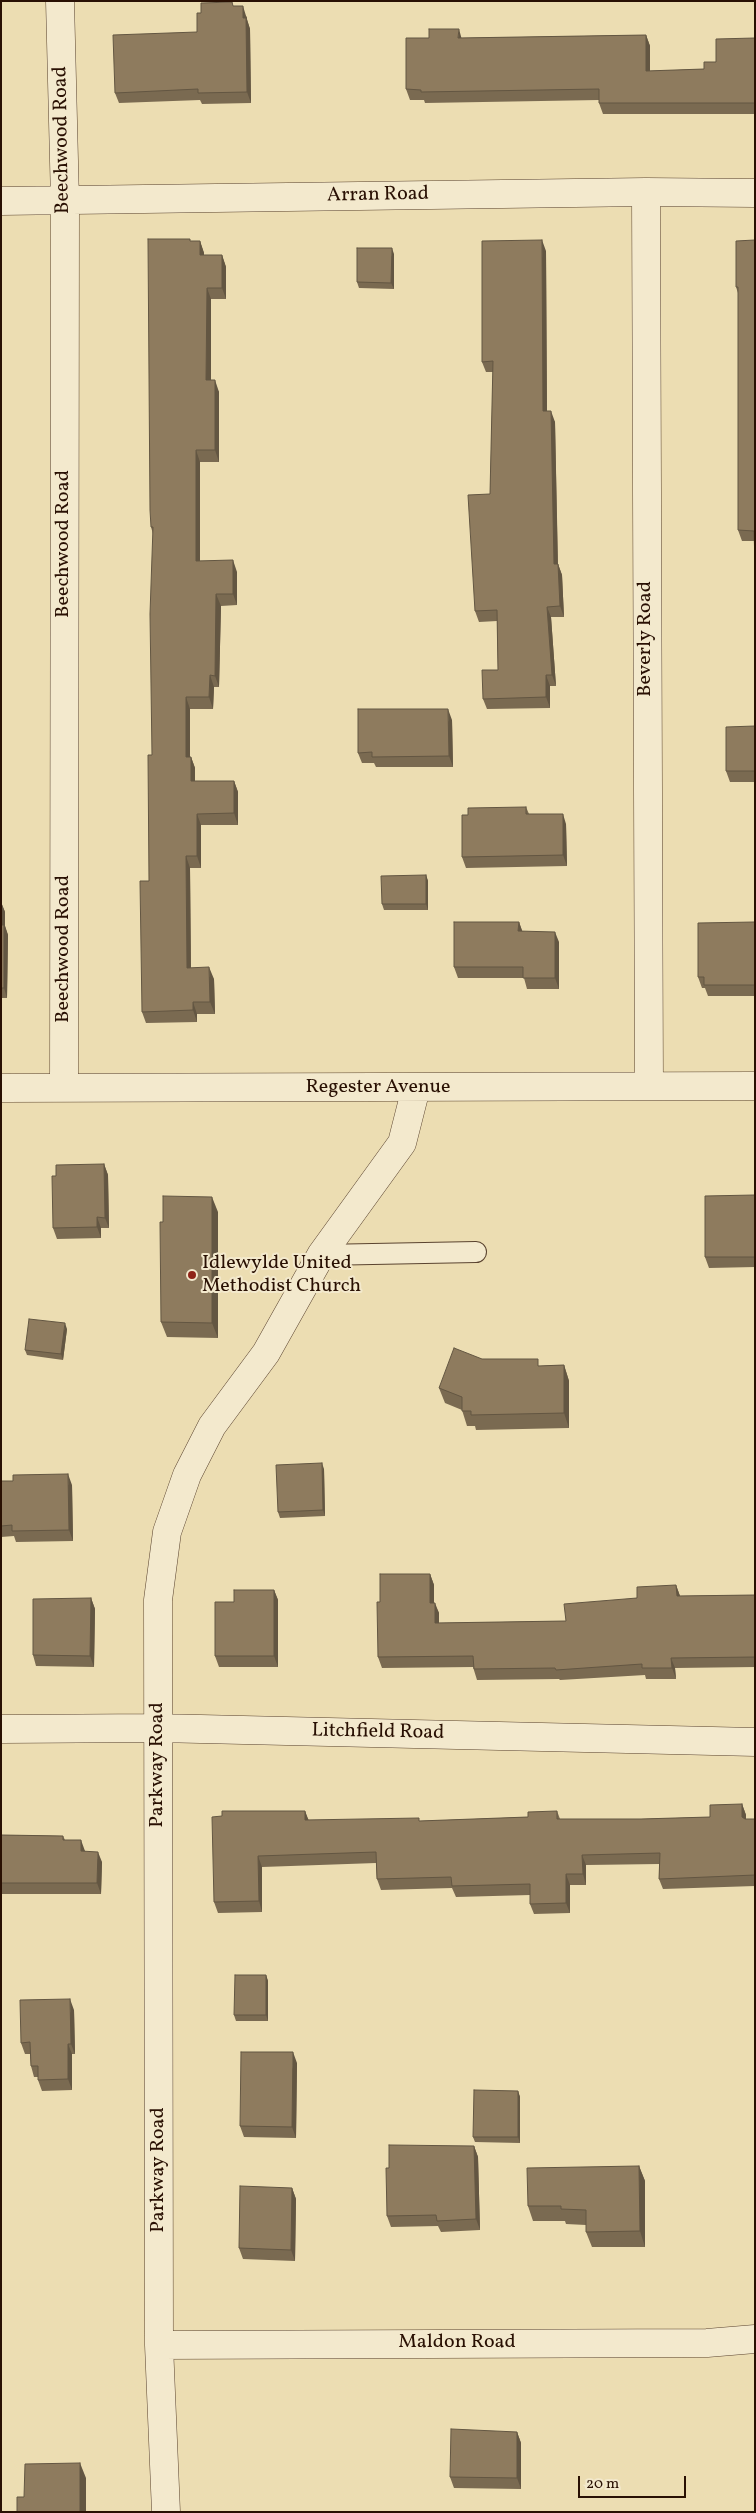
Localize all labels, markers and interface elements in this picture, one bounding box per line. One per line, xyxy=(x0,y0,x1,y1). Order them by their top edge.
street label: Beechwood Road xyxy=(50,66,76,214)
street label: Arran Road xyxy=(327,183,429,209)
street label: Beechwood Road xyxy=(52,470,76,618)
street label: Beverly Road xyxy=(634,581,658,697)
street label: Beechwood Road xyxy=(52,875,76,1023)
street label: Regester Avenue xyxy=(305,1076,451,1100)
place label: Idlewylde United Methodist Church xyxy=(202,1252,361,1299)
marker: Idlewylde United Methodist Church xyxy=(186,1269,198,1281)
street label: Parkway Road xyxy=(146,1702,170,1828)
street label: Litchfield Road xyxy=(311,1720,445,1746)
street label: Parkway Road xyxy=(147,2107,171,2233)
street label: Maldon Road xyxy=(398,2331,516,2355)
scale bar xyxy=(581,2466,688,2498)
text: 20 m xyxy=(586,2474,619,2495)

